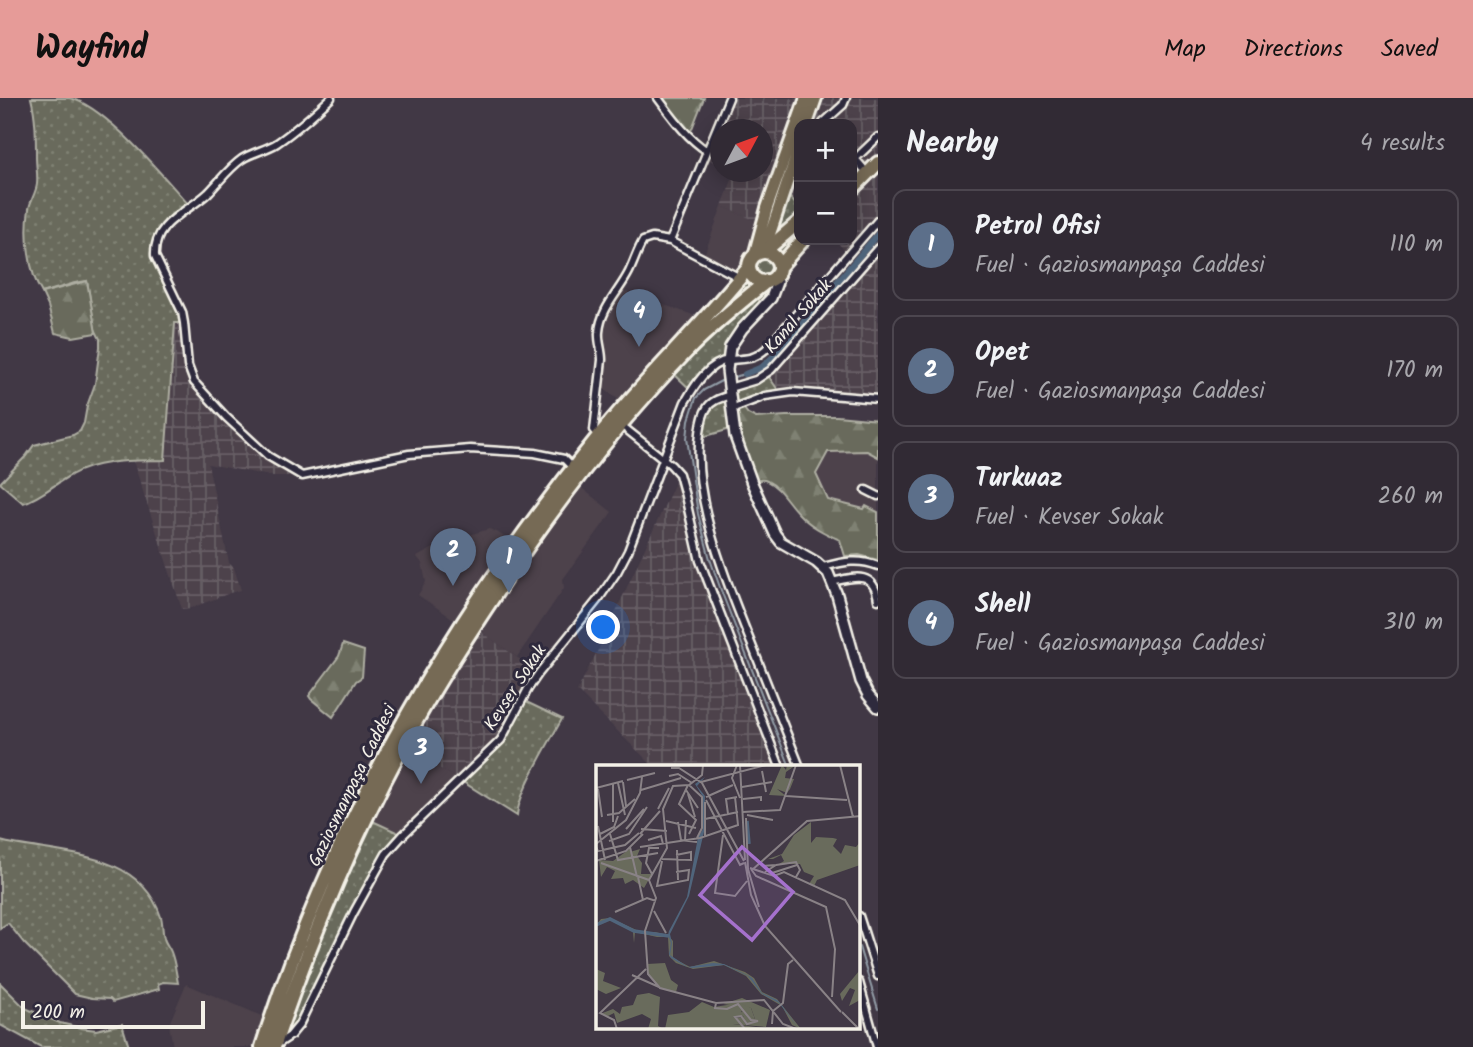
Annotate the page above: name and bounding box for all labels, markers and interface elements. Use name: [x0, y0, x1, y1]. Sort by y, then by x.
text: Wayfind: [35, 23, 148, 76]
text: Map: [1164, 30, 1206, 69]
text: Directions: [1244, 30, 1343, 69]
text: Saved: [1381, 30, 1438, 69]
north arrow: [710, 119, 773, 182]
map controls: [794, 119, 857, 245]
button: +: [794, 119, 857, 182]
text: Nearby: [906, 120, 998, 168]
text: 4 results: [1360, 126, 1445, 162]
button: −: [794, 182, 857, 245]
text: Petrol Ofisi: [975, 206, 1100, 248]
text: 1: [928, 227, 934, 263]
text: 110 m: [1390, 227, 1443, 263]
text: Fuel · Gaziosmanpaşa Caddesi: [975, 248, 1265, 284]
street label: Kanal Sokak: [758, 272, 840, 361]
pin: 4: [616, 289, 662, 347]
text: Opet: [975, 332, 1030, 374]
text: 2: [924, 353, 938, 389]
text: 170 m: [1386, 353, 1443, 389]
text: Fuel · Gaziosmanpaşa Caddesi: [975, 374, 1265, 410]
text: Turkuaz: [975, 458, 1062, 500]
text: 3: [925, 479, 937, 515]
text: 260 m: [1378, 479, 1443, 515]
text: Fuel · Kevser Sokak: [975, 500, 1164, 536]
pin: 2: [430, 528, 476, 586]
pin: 1: [486, 535, 532, 593]
text: Shell: [975, 584, 1031, 626]
text: 4: [925, 605, 937, 641]
text: 310 m: [1384, 605, 1443, 641]
your location: [586, 610, 620, 644]
text: Fuel · Gaziosmanpaşa Caddesi: [975, 626, 1265, 662]
street label: Kevser Sokak: [477, 638, 555, 737]
street label: Gaziosmanpaşa Caddesi: [301, 699, 405, 872]
pin: 3: [398, 726, 444, 784]
inset map: [596, 765, 860, 1030]
scale bar: [21, 998, 205, 1030]
text: 200 m: [32, 998, 85, 1028]

